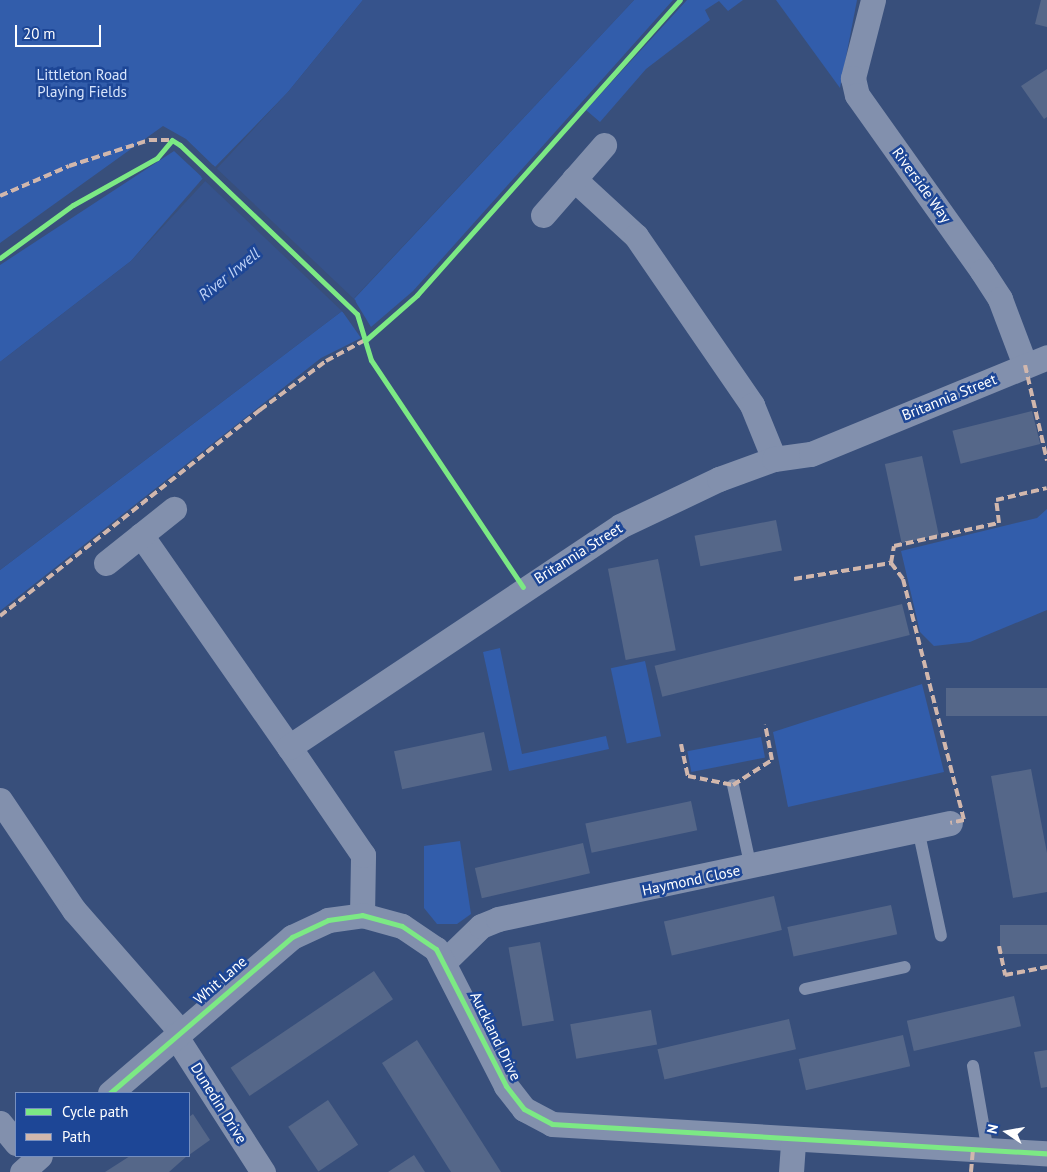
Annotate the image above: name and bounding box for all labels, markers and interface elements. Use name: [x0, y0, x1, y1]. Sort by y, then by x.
scale bar: [18, 15, 104, 47]
text: 20 m: [23, 24, 56, 43]
park label: Littleton Road Playing Fields: [37, 65, 127, 100]
street label: Riverside Way: [889, 144, 955, 226]
water label: River Irwell: [194, 243, 264, 305]
street label: Britannia Street: [899, 370, 999, 424]
street label: Britannia Street: [531, 519, 625, 587]
street label: Haymond Close: [640, 861, 742, 899]
street label: Whit Lane: [190, 952, 250, 1008]
street label: Auckland Drive: [467, 989, 525, 1083]
street label: Dunedin Drive: [187, 1059, 251, 1147]
legend: [15, 1092, 190, 1157]
text: Cycle path: [62, 1102, 128, 1121]
north arrow: [982, 1107, 1032, 1157]
text: N: [983, 1123, 1002, 1135]
text: Path: [62, 1127, 91, 1146]

